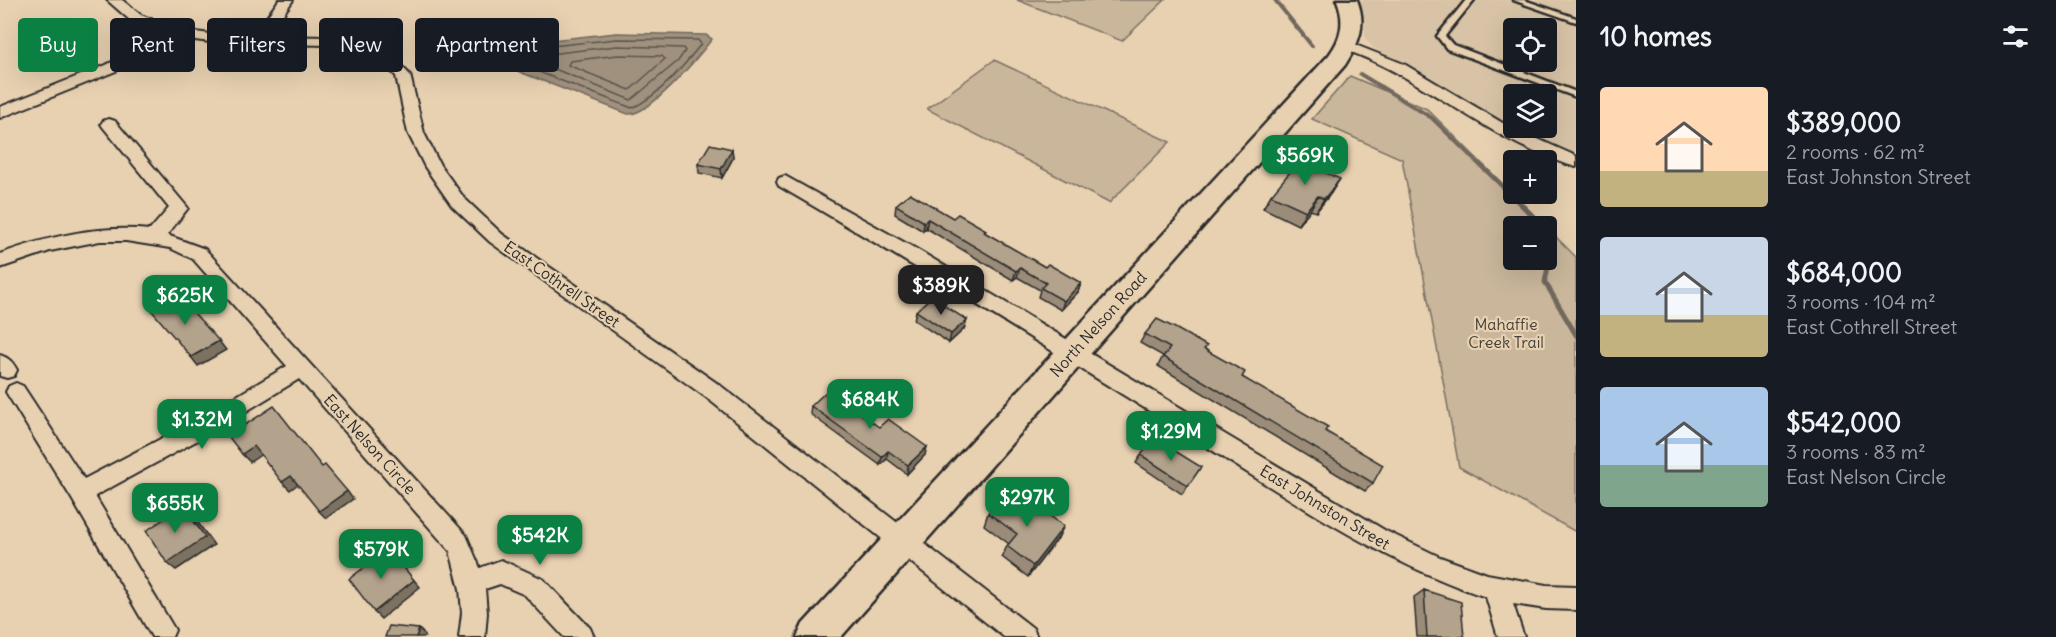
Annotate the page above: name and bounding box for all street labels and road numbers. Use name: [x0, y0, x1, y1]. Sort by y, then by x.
street label: East Cothrell Street: [500, 237, 624, 332]
street label: North Nelson Road: [1045, 267, 1151, 381]
street label: East Nelson Circle: [320, 390, 420, 498]
street label: East Johnston Street: [1256, 460, 1394, 554]

